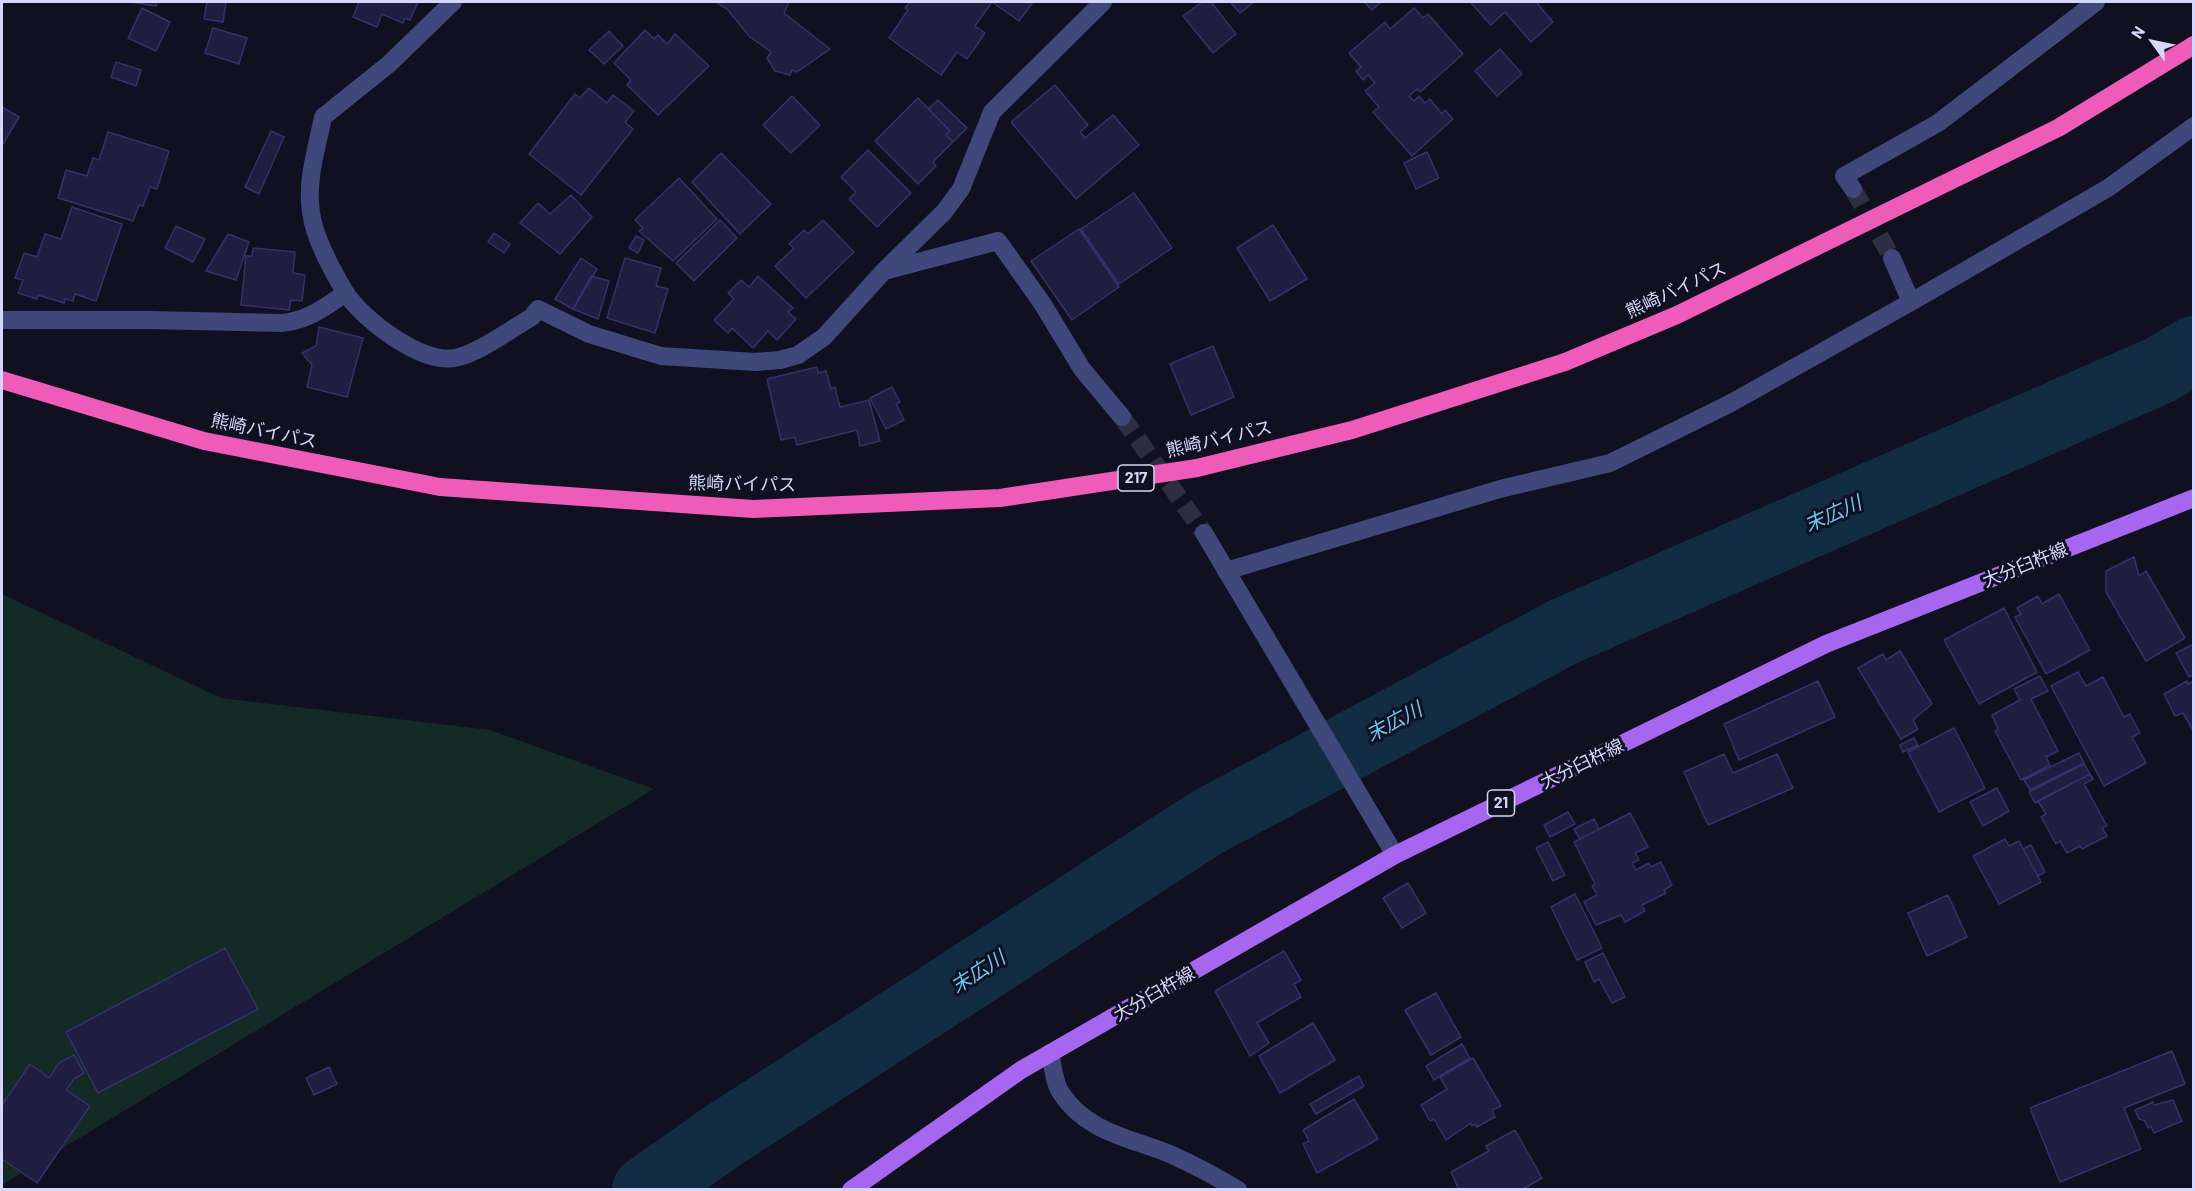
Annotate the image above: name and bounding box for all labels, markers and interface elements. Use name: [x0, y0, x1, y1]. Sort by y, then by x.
north arrow: [2123, 12, 2183, 72]
text: N: [2127, 22, 2148, 42]
street label: 熊崎バイパス: [1622, 257, 1730, 323]
street label: 熊崎バイパス: [209, 409, 319, 453]
street label: 熊崎バイパス: [1164, 416, 1274, 462]
road number: 217: [1118, 465, 1154, 491]
street label: 熊崎バイパス: [688, 472, 796, 496]
water label: 末広川: [1801, 491, 1865, 537]
street label: 大分臼杵線: [1979, 538, 2071, 592]
water label: 末広川: [1362, 697, 1426, 747]
street label: 大分臼杵線: [1537, 735, 1627, 793]
road number: 21: [1488, 790, 1514, 816]
water label: 末広川: [946, 946, 1010, 998]
street label: 大分臼杵線: [1110, 962, 1198, 1026]

